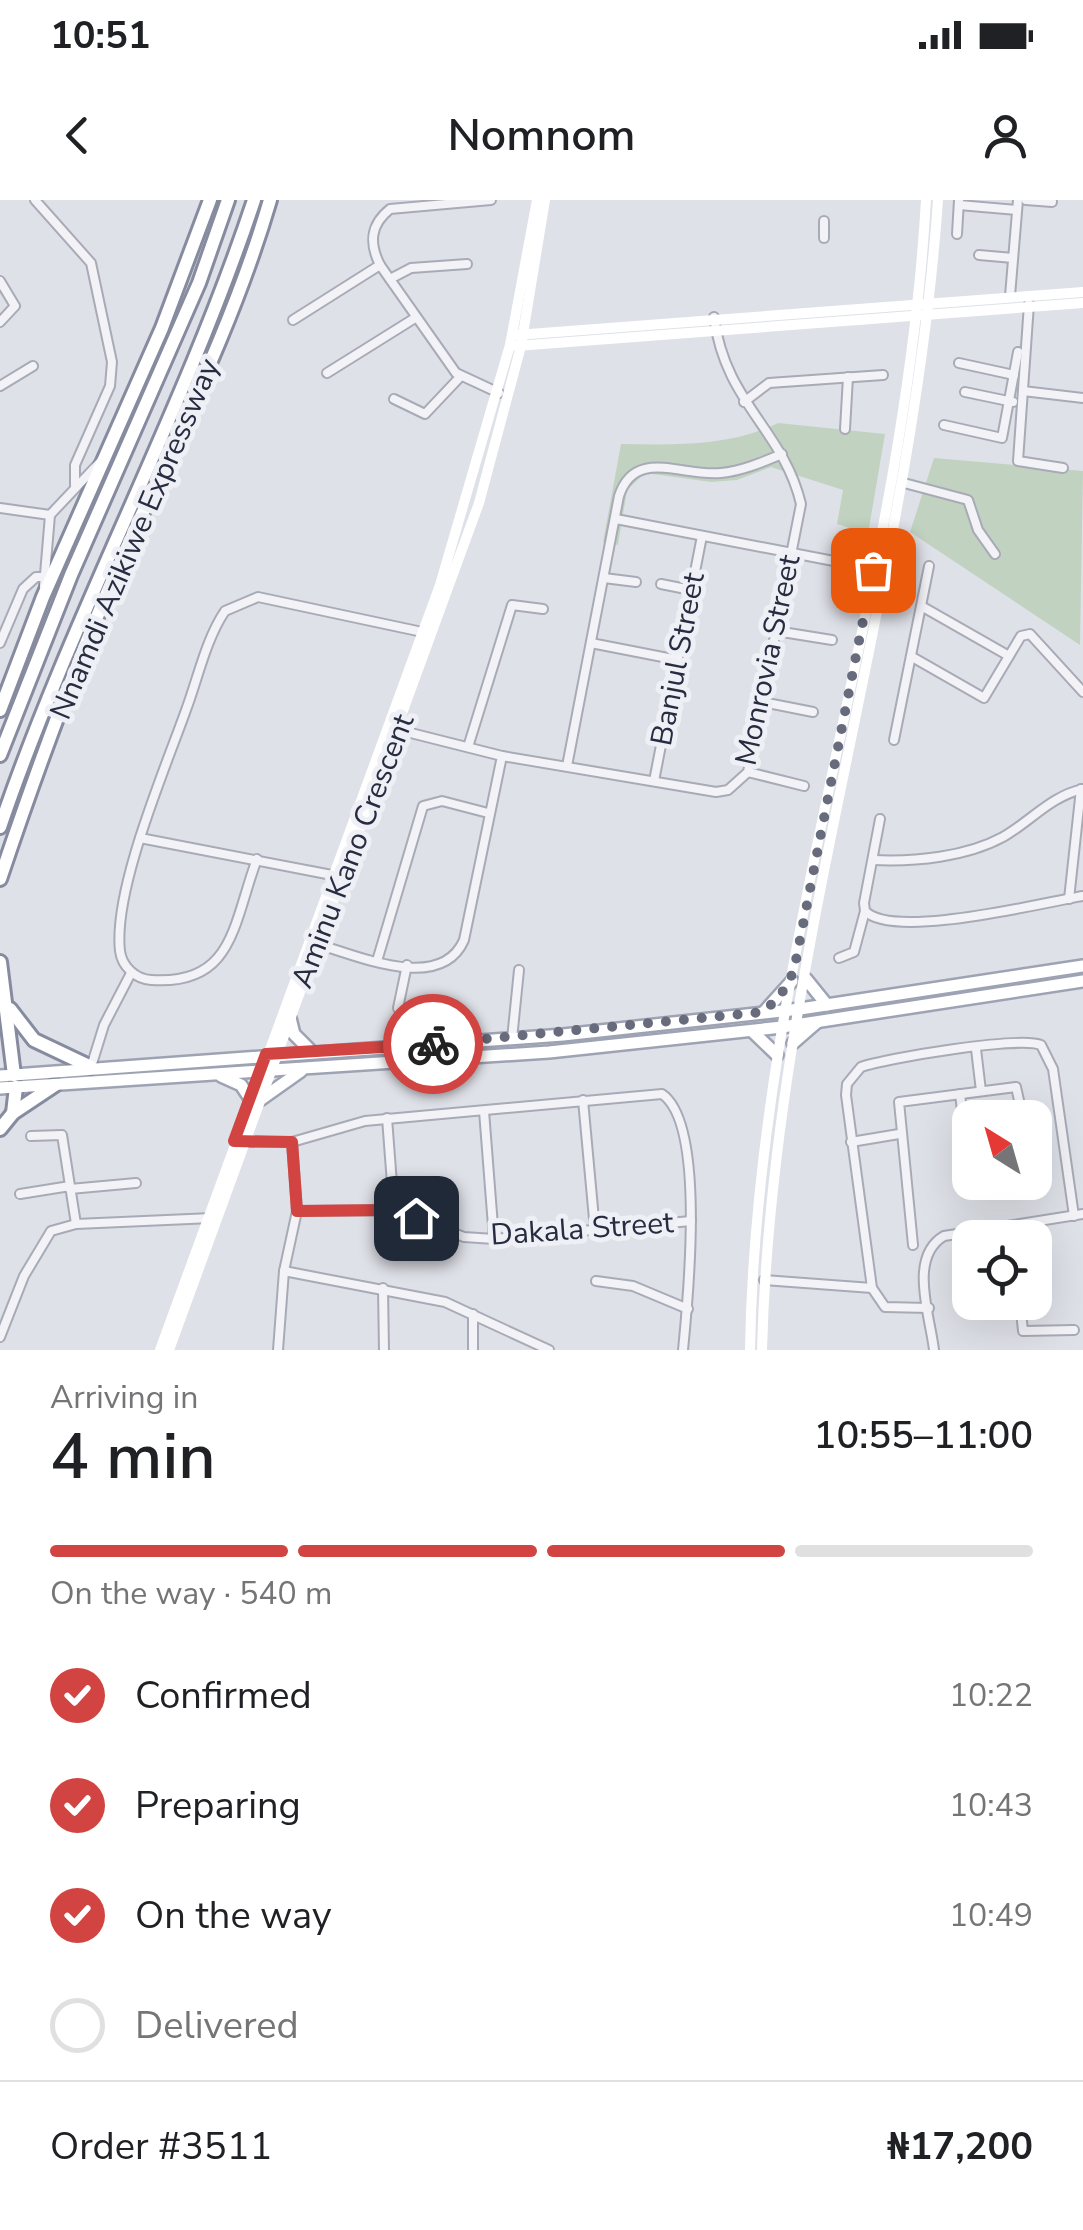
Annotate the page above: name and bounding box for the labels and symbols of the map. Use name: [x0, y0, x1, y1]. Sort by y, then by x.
street label: Nnamdi Azikiwe Expressway: [40, 352, 230, 726]
pin: [831, 528, 916, 613]
street label: Monrovia Street: [726, 550, 810, 769]
street label: Banjul Street: [641, 568, 715, 749]
street label: Aminu Kano Crescent: [282, 708, 424, 994]
courier: [383, 994, 483, 1094]
north arrow: [952, 1100, 1052, 1200]
pin: [374, 1176, 459, 1261]
street label: Dakala Street: [489, 1202, 675, 1256]

